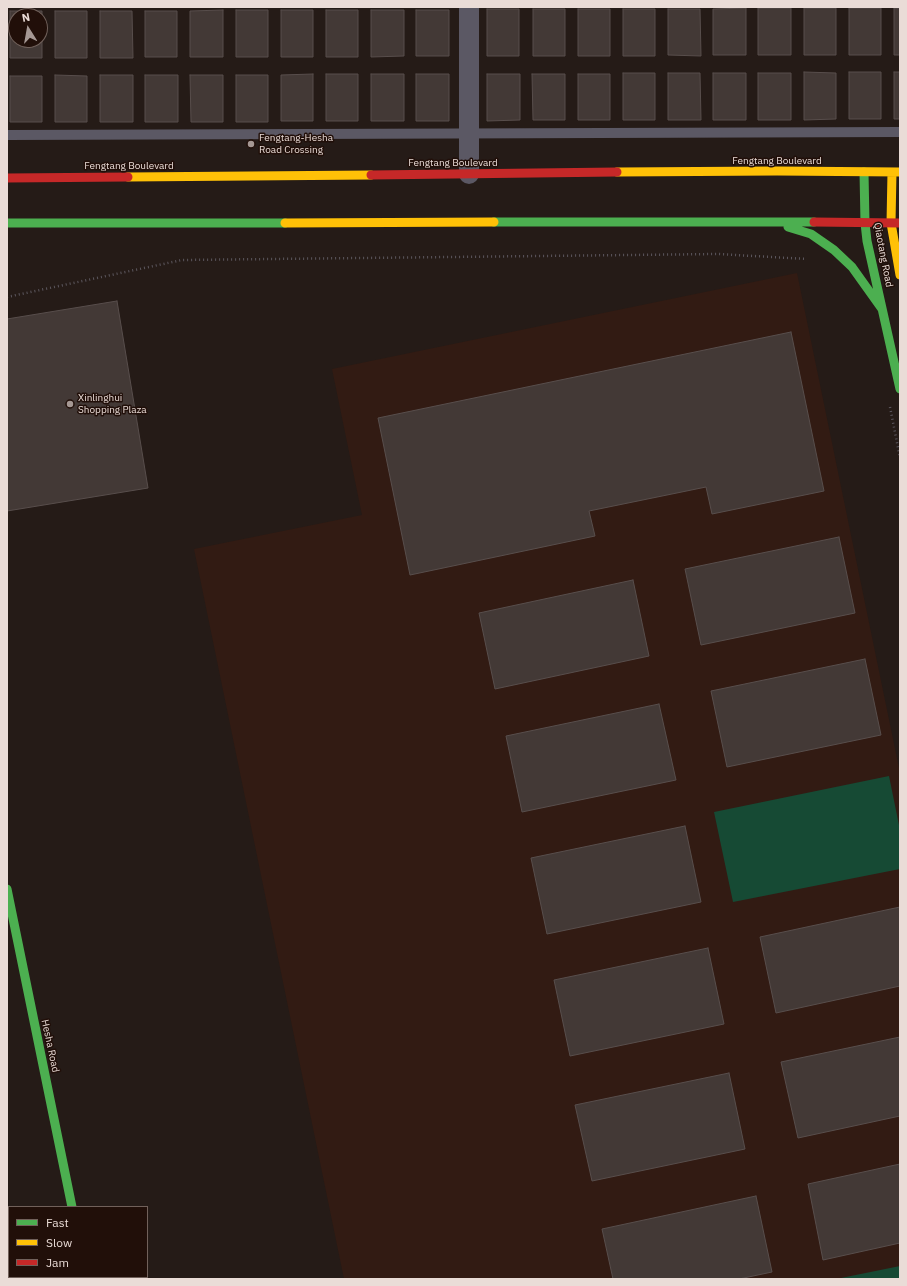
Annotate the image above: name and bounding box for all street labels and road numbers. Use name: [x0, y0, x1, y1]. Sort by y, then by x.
street label: Fengtang Boulevard: [732, 155, 822, 167]
street label: Fengtang Boulevard: [408, 157, 498, 169]
street label: Fengtang Boulevard: [84, 160, 174, 172]
street label: Qiaotang Road: [871, 222, 895, 288]
street label: Hesha Road: [39, 1018, 61, 1074]

